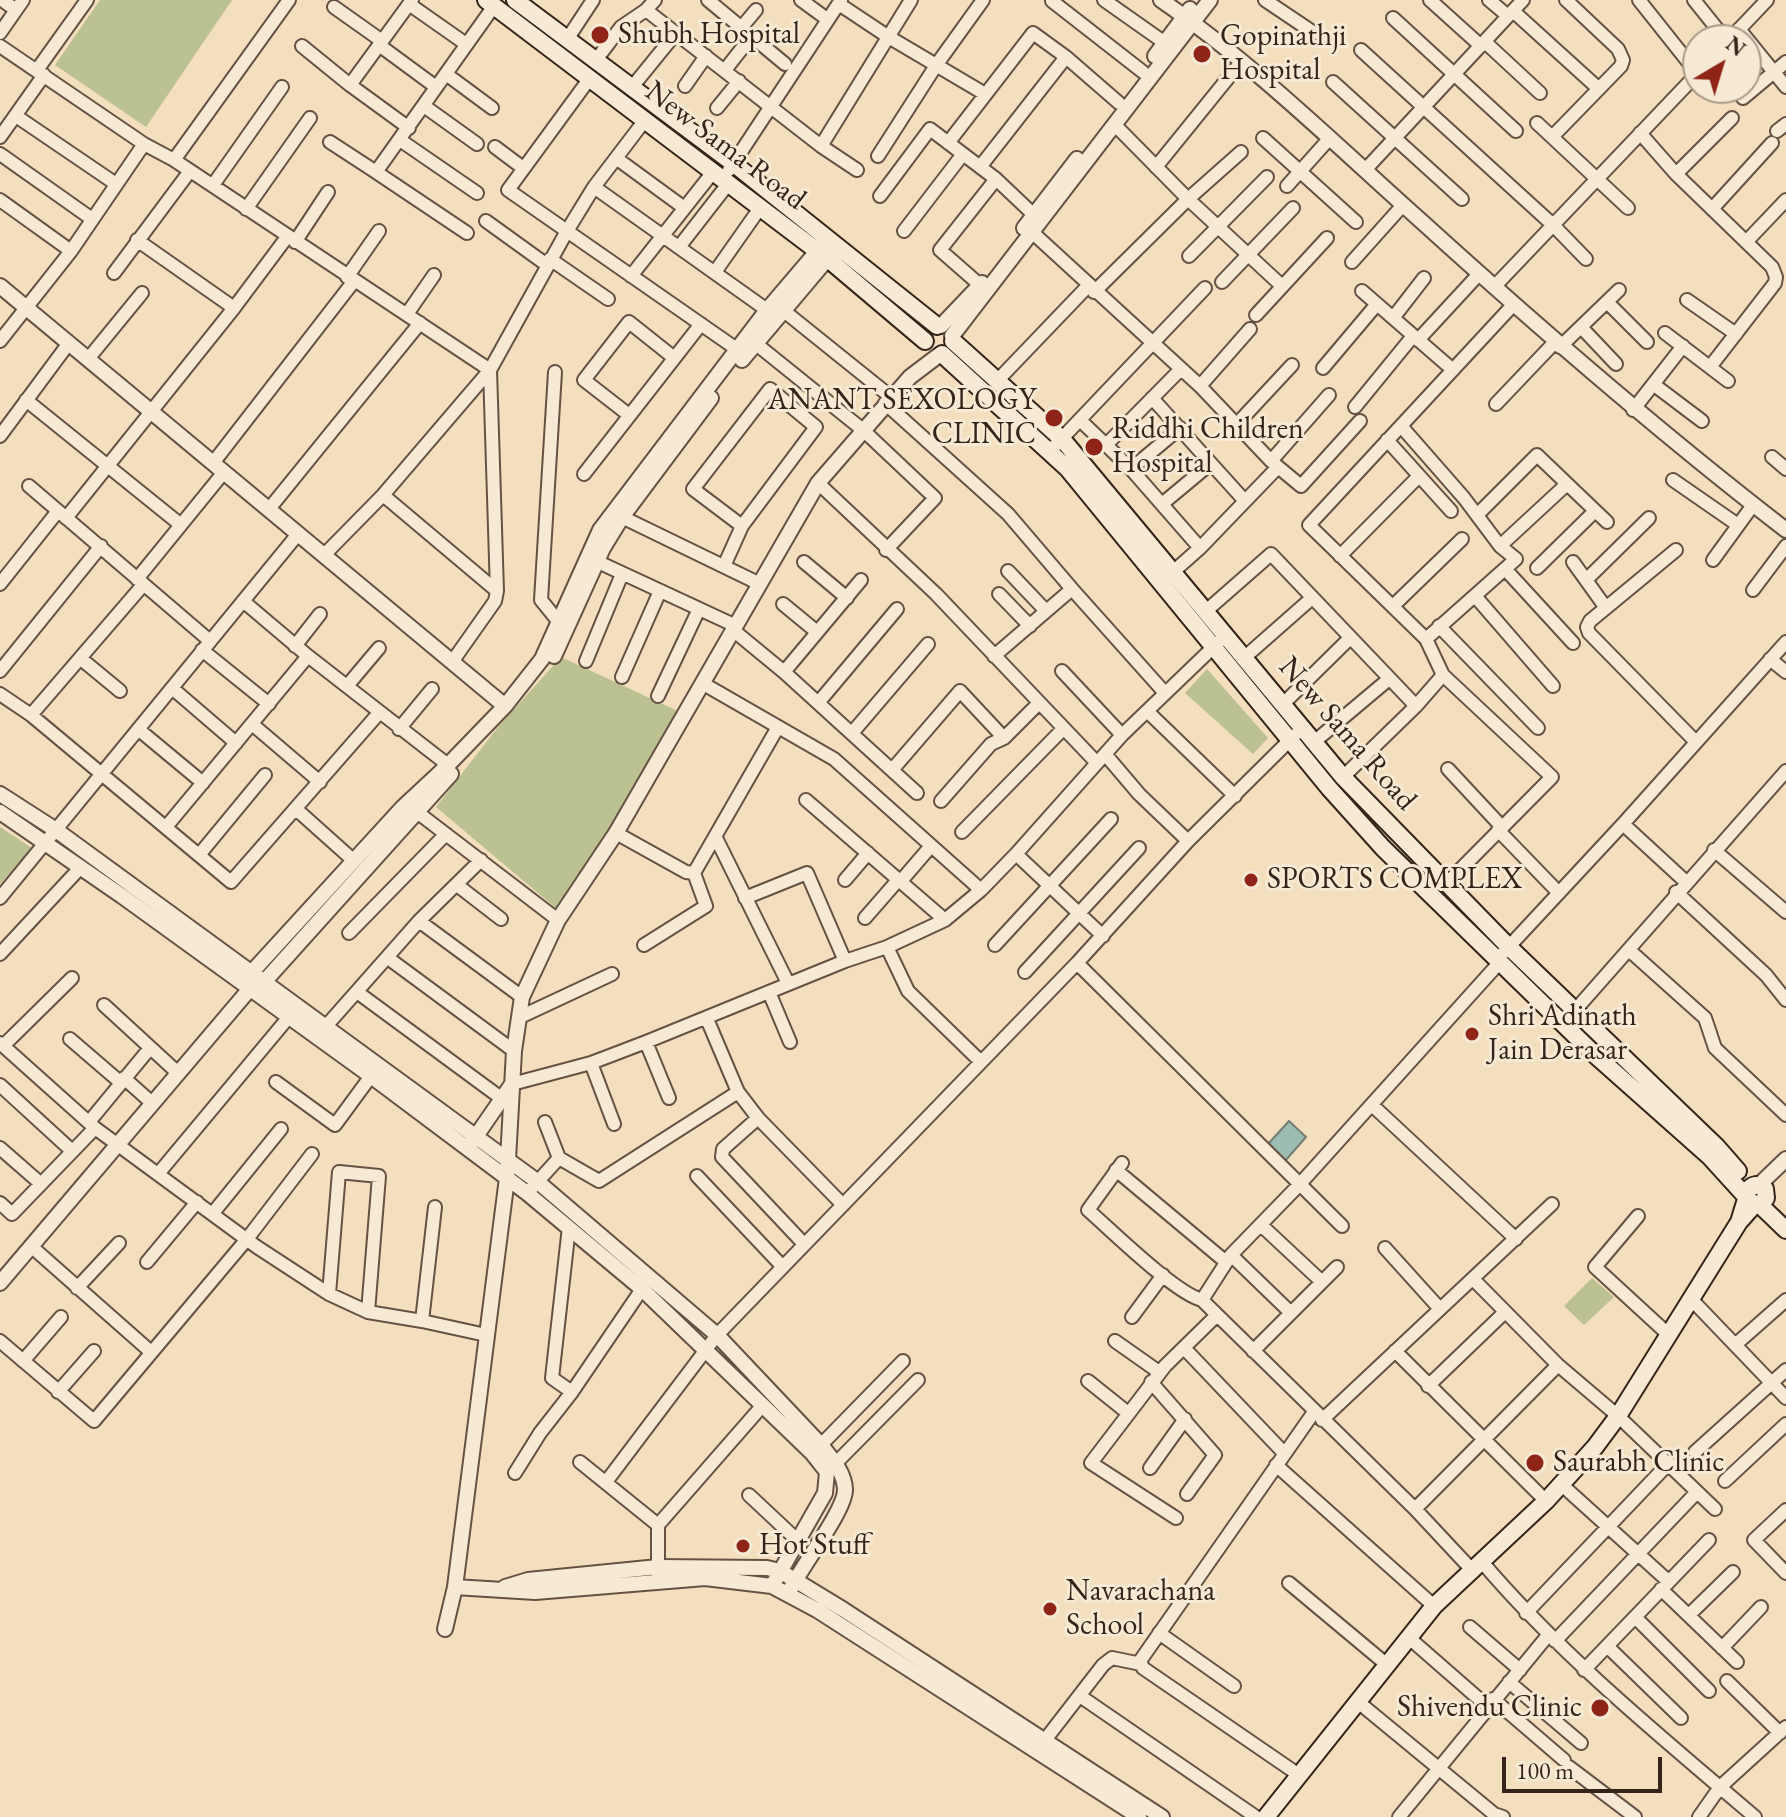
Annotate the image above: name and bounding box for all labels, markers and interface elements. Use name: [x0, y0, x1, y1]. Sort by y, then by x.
place label: Shubh Hospital: [618, 17, 800, 53]
place label: Gopinathji Hospital: [1220, 19, 1346, 90]
marker: Shubh Hospital: [589, 24, 611, 46]
north arrow: [1682, 24, 1762, 104]
text: N: [1720, 29, 1752, 63]
marker: Gopinathji Hospital: [1191, 43, 1213, 65]
street label: New Sama Road: [637, 74, 813, 218]
place label: ANANT SEXOLOGY CLINIC: [767, 383, 1036, 454]
marker: ANANT SEXOLOGY CLINIC: [1043, 407, 1065, 429]
place label: Riddhi Children Hospital: [1112, 412, 1304, 482]
marker: Riddhi Children Hospital: [1083, 436, 1105, 458]
street label: New Sama Road: [1270, 650, 1424, 818]
place label: SPORTS COMPLEX: [1267, 862, 1522, 898]
marker: SPORTS COMPLEX: [1242, 871, 1260, 889]
place label: Shri Adinath Jain Derasar: [1488, 999, 1637, 1070]
marker: Shri Adinath Jain Derasar: [1463, 1025, 1481, 1043]
place label: Saurabh Clinic: [1553, 1445, 1724, 1481]
marker: Saurabh Clinic: [1524, 1452, 1546, 1474]
place label: Hot Stuff: [759, 1528, 870, 1564]
marker: Hot Stuff: [734, 1537, 752, 1555]
place label: Navarachana School: [1066, 1574, 1215, 1644]
marker: Navarachana School: [1041, 1600, 1059, 1618]
place label: Shivendu Clinic: [1397, 1690, 1582, 1726]
marker: Shivendu Clinic: [1589, 1697, 1611, 1719]
scale bar: [1506, 1741, 1666, 1791]
text: 100 m: [1516, 1755, 1574, 1786]

